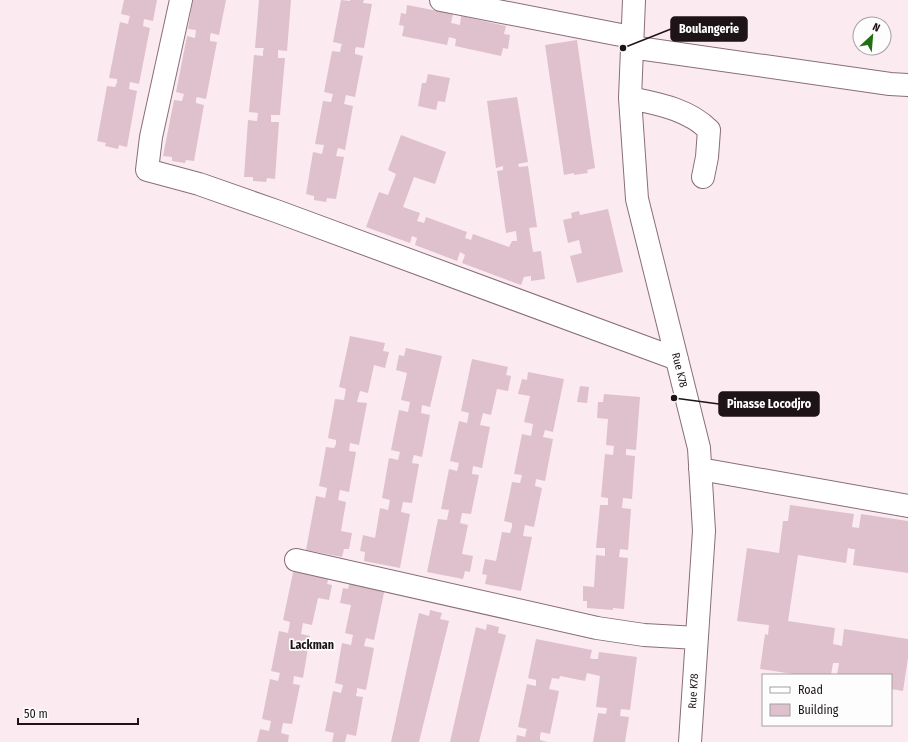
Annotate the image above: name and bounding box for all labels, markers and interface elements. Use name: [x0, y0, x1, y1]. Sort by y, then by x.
north arrow: [852, 16, 892, 56]
callout: Boulangerie: [671, 17, 747, 41]
text: N: [870, 20, 882, 35]
text: Boulangerie: [679, 22, 739, 36]
street label: Rue K78: [669, 351, 690, 389]
callout: Pinasse Locodjro: [719, 392, 819, 416]
text: Pinasse Locodjro: [727, 397, 812, 411]
district label: Lackman: [290, 638, 334, 652]
street label: Rue K78: [686, 672, 701, 709]
legend: [762, 674, 892, 726]
text: Road: [798, 683, 823, 697]
scale bar: [18, 700, 138, 726]
text: Building: [798, 703, 839, 717]
text: 50 m: [24, 707, 48, 721]

